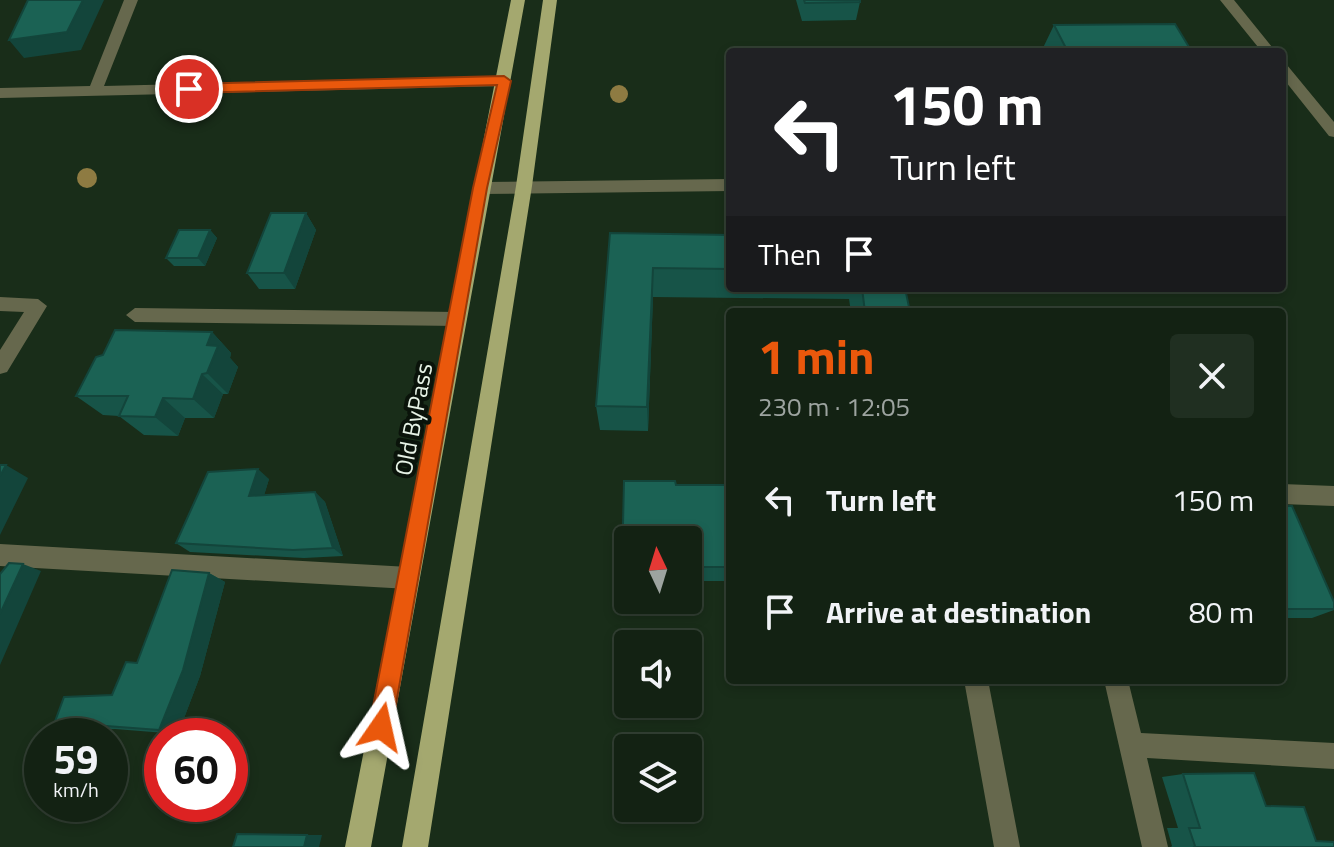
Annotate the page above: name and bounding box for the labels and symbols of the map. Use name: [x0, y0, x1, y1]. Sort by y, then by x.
pin: [155, 55, 223, 123]
street label: Old ByPass: [384, 360, 442, 478]
north arrow: [614, 526, 702, 614]
position arrow: [339, 685, 423, 769]
speed limit sign: 60: [144, 718, 248, 822]

